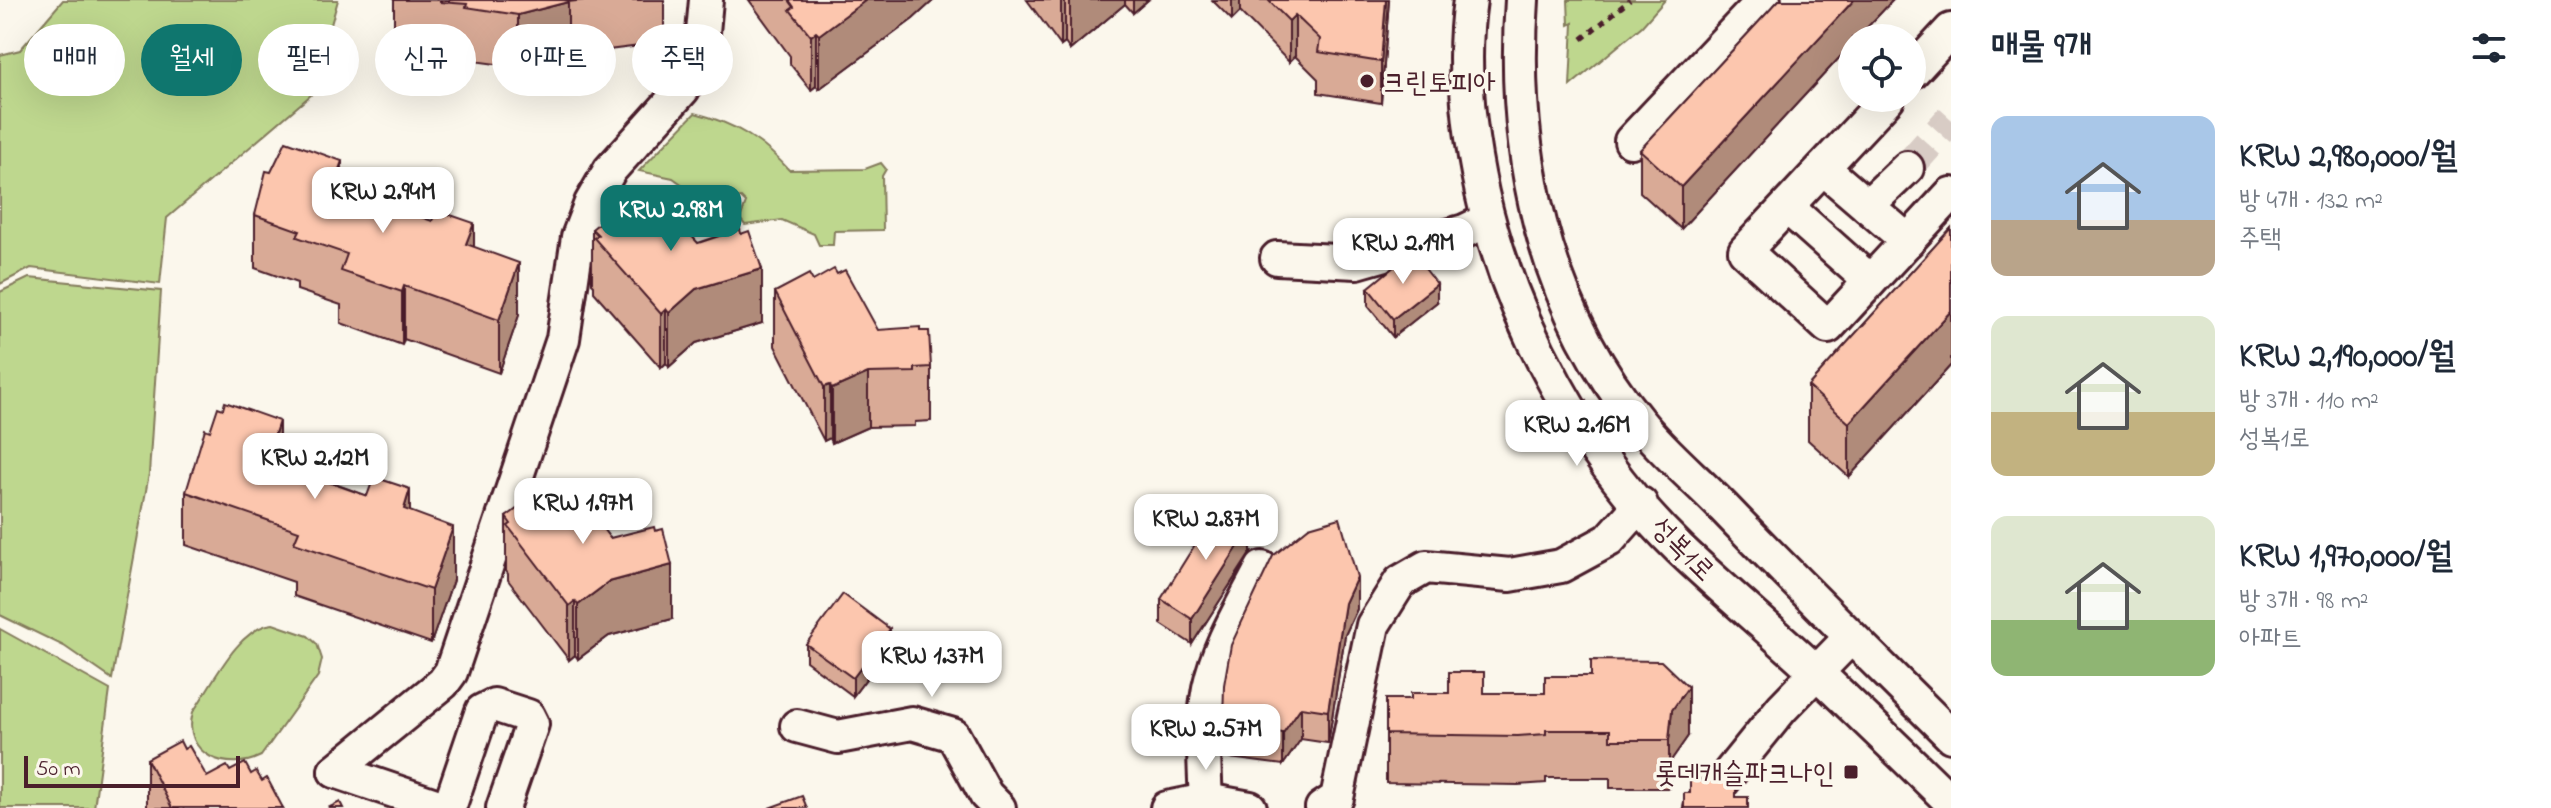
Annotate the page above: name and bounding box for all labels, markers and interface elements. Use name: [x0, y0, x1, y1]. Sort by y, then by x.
text: 매물 9개: [1991, 23, 2092, 73]
chip: 매매: [24, 24, 125, 96]
chip: 월세: [141, 24, 242, 96]
chip: 필터: [258, 24, 359, 96]
chip: 신규: [375, 24, 476, 96]
chip: 아파트: [492, 24, 616, 96]
chip: 주택: [632, 24, 733, 96]
map controls: [1838, 24, 1926, 112]
button: locate: [1838, 24, 1926, 112]
icon: filters: [2467, 26, 2511, 70]
place label: 크린토피아: [1383, 64, 1496, 105]
marker: 크린토피아: [1358, 72, 1376, 90]
text: KRW 2,980,000/월: [2239, 133, 2457, 183]
icon: home: [2055, 148, 2151, 244]
pin: KRW 2.94M: [291, 167, 475, 235]
text: KRW 2.94M: [330, 174, 436, 212]
text: 방 4개 · 132 m²: [2239, 183, 2383, 221]
pin: KRW 2.98M: [579, 185, 763, 253]
text: KRW 2.98M: [618, 192, 724, 230]
pin: KRW 2.19M: [1311, 218, 1495, 286]
text: 주택: [2239, 221, 2281, 259]
text: KRW 2.19M: [1351, 225, 1455, 263]
text: KRW 2,190,000/월: [2239, 333, 2455, 383]
icon: home: [2055, 348, 2151, 444]
text: 방 3개 · 110 m²: [2239, 383, 2379, 421]
pin: KRW 2.16M: [1485, 400, 1669, 468]
text: KRW 2.16M: [1523, 407, 1631, 445]
text: 성복1로: [2239, 421, 2310, 459]
pin: KRW 2.12M: [223, 433, 407, 501]
text: KRW 2.12M: [261, 440, 369, 478]
pin: KRW 1.97M: [491, 478, 675, 546]
text: KRW 1.97M: [532, 485, 634, 523]
pin: KRW 2.87M: [1114, 494, 1298, 562]
text: KRW 2.87M: [1152, 501, 1260, 539]
street label: 성복1로: [1640, 509, 1723, 592]
text: KRW 1,970,000/월: [2239, 533, 2453, 583]
icon: home: [2055, 548, 2151, 644]
text: 방 3개 · 98 m²: [2239, 583, 2369, 621]
text: 아파트: [2239, 621, 2302, 659]
pin: KRW 1.37M: [840, 631, 1024, 699]
text: KRW 1.37M: [880, 638, 984, 676]
pin: KRW 2.57M: [1114, 704, 1298, 772]
text: KRW 2.57M: [1149, 711, 1263, 749]
scale bar: [24, 752, 240, 788]
text: 50 m: [36, 754, 81, 786]
place label: 롯데캐슬파크나인: [1655, 755, 1835, 796]
marker: 롯데캐슬파크나인: [1842, 763, 1860, 781]

